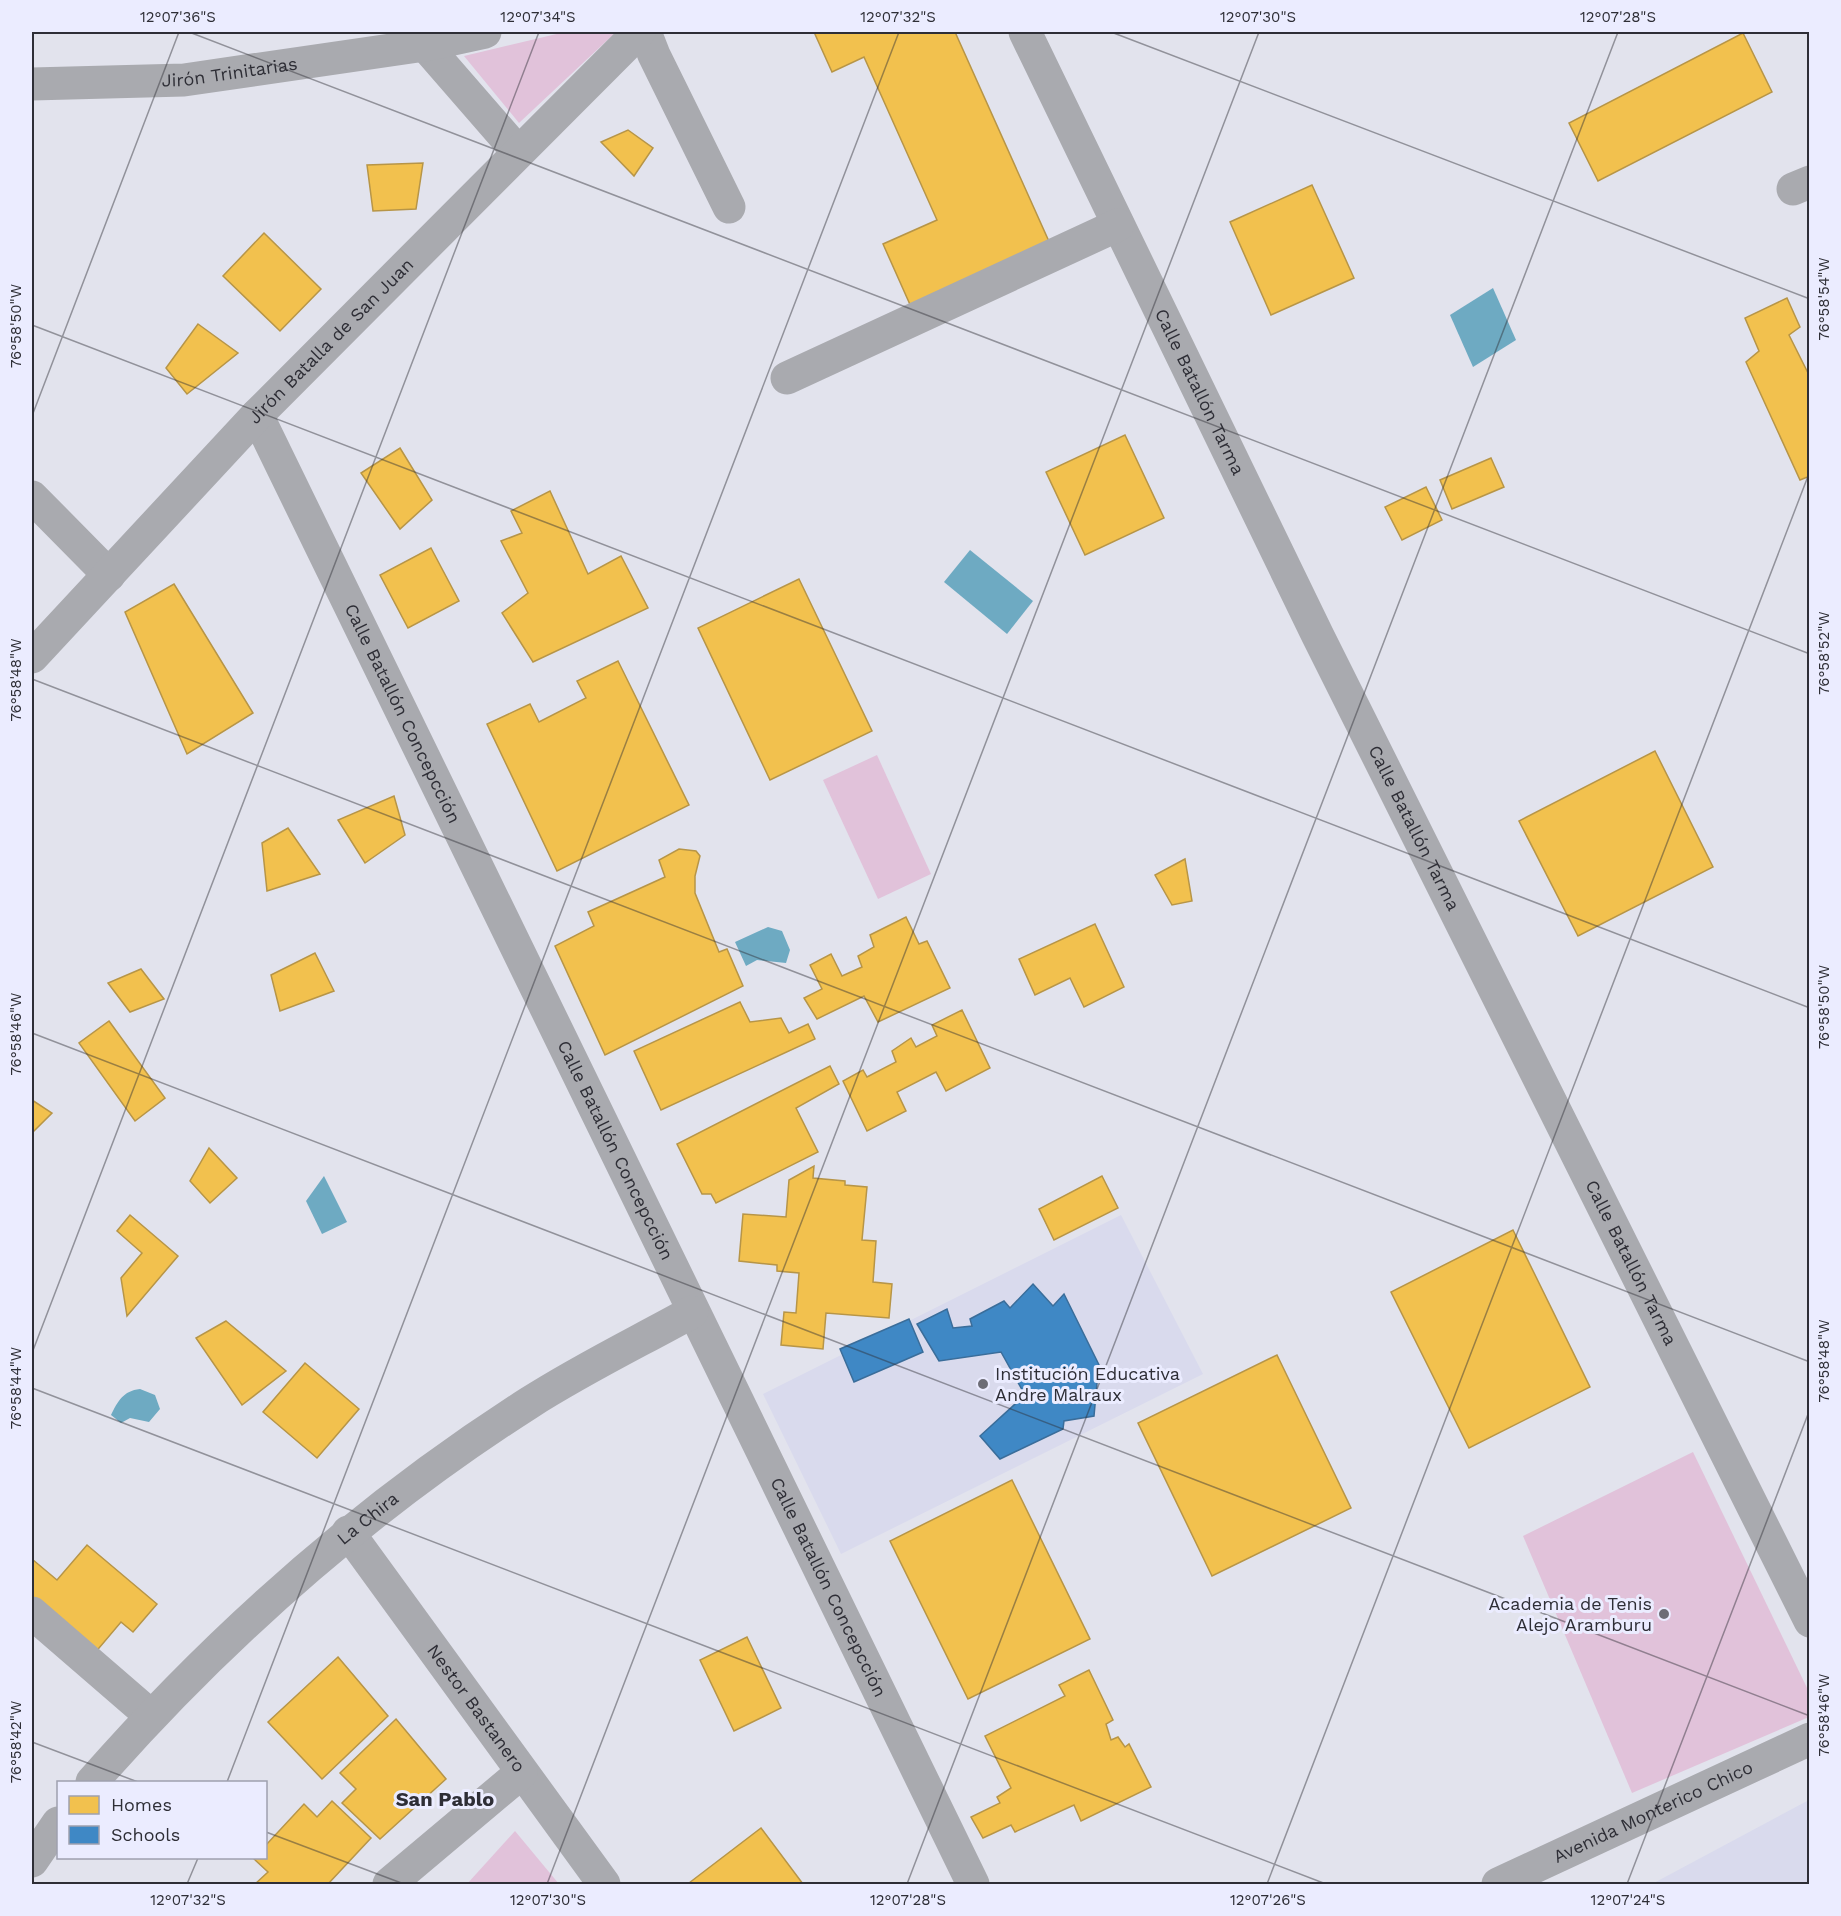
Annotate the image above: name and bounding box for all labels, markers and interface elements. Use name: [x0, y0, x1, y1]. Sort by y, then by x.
text: 12°07'36"S: [140, 8, 216, 26]
text: 12°07'34"S: [500, 8, 576, 26]
text: 12°07'32"S: [860, 8, 936, 26]
text: 12°07'30"S: [1220, 8, 1296, 26]
text: 12°07'28"S: [1580, 8, 1656, 26]
street label: Jirón Trinitarias: [161, 53, 299, 91]
street label: Jirón Batalla de San Juan: [243, 253, 417, 428]
text: 76°58'54"W: [1815, 257, 1833, 341]
text: 76°58'50"W: [7, 284, 25, 368]
street label: Calle Batallón Tarma: [1151, 305, 1249, 478]
street label: Calle Batallón Concepcción: [341, 600, 465, 826]
text: 76°58'52"W: [1815, 611, 1833, 695]
text: 76°58'48"W: [7, 638, 25, 722]
street label: Calle Batallón Tarma: [1364, 742, 1464, 914]
text: 76°58'50"W: [1815, 965, 1833, 1049]
text: 76°58'46"W: [7, 993, 25, 1076]
street label: Calle Batallón Concepcción: [553, 1037, 678, 1263]
street label: Calle Batallón Tarma: [1581, 1176, 1682, 1349]
text: 76°58'48"W: [1815, 1319, 1833, 1403]
text: 76°58'44"W: [7, 1347, 25, 1429]
place label: Institución Educativa Andre Malraux: [995, 1363, 1180, 1405]
marker: Institución Educativa Andre Malraux: [976, 1377, 990, 1391]
street label: Calle Batallón Concepcción: [766, 1474, 891, 1700]
street label: La Chira: [333, 1487, 402, 1549]
place label: Academia de Tenis Alejo Aramburu: [1488, 1593, 1652, 1635]
marker: Academia de Tenis Alejo Aramburu: [1657, 1607, 1671, 1621]
street label: Nestor Bastanero: [423, 1640, 530, 1776]
text: 76°58'46"W: [1815, 1674, 1833, 1757]
text: 76°58'42"W: [7, 1701, 25, 1783]
street label: Avenida Monterico Chico: [1550, 1756, 1756, 1867]
legend: [57, 1781, 267, 1859]
district label: San Pablo: [396, 1787, 494, 1811]
text: Homes: [111, 1794, 172, 1815]
text: Schools: [111, 1824, 180, 1845]
text: 12°07'32"S: [150, 1891, 226, 1909]
text: 12°07'30"S: [510, 1891, 586, 1909]
text: 12°07'28"S: [870, 1891, 946, 1909]
text: 12°07'26"S: [1230, 1891, 1306, 1909]
text: 12°07'24"S: [1591, 1891, 1665, 1909]

